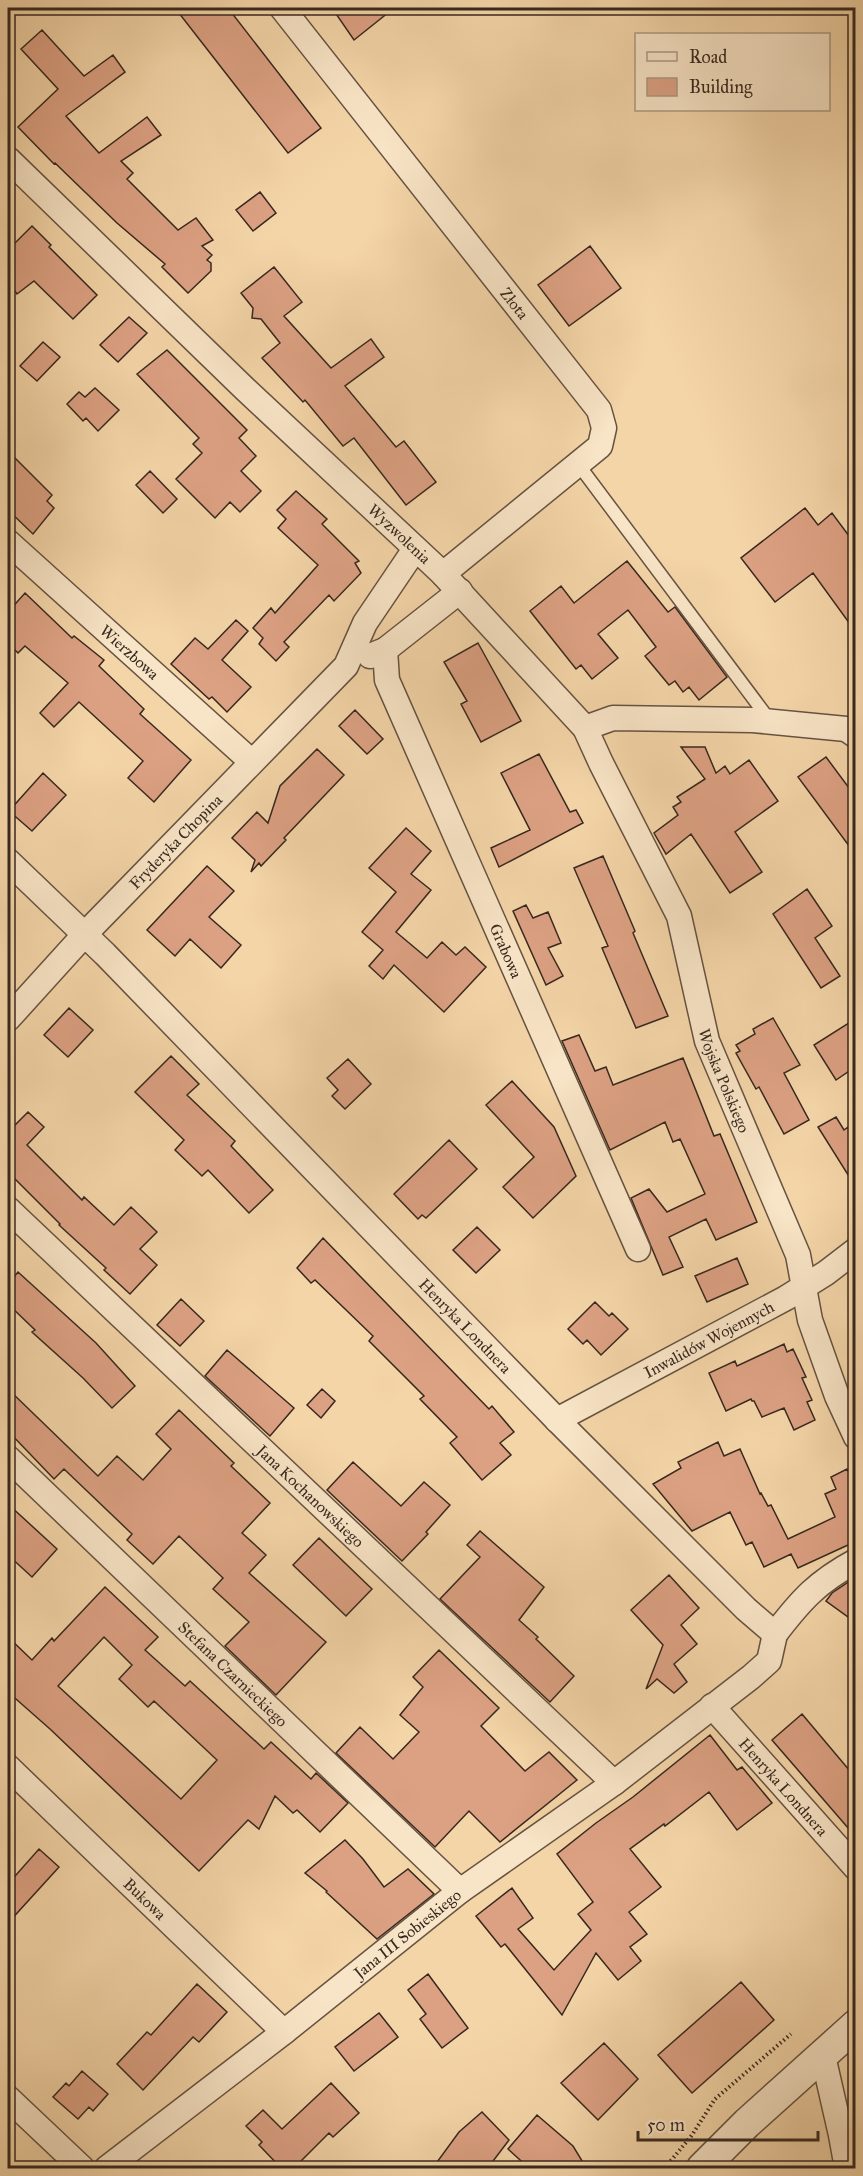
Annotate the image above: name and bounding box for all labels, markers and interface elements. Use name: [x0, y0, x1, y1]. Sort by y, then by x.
legend: [635, 33, 830, 111]
text: Road: [689, 46, 727, 68]
text: Building: [689, 76, 753, 99]
street label: Złota: [497, 284, 533, 323]
street label: Wyzwolenia: [364, 500, 435, 568]
street label: Wierzbowa: [96, 620, 163, 683]
street label: Fryderyka Chopina: [125, 790, 226, 893]
street label: Grabowa: [486, 921, 527, 981]
street label: Wojska Polskiego: [695, 1027, 754, 1135]
street label: Henryka Londnera: [415, 1274, 516, 1377]
street label: Inwalidów Wojennych: [640, 1297, 777, 1382]
street label: Jana Kochanowskiego: [251, 1439, 368, 1551]
street label: Stefana Czarnieckiego: [175, 1617, 292, 1731]
street label: Henryka Londnera: [735, 1734, 832, 1840]
street label: Bukowa: [120, 1874, 170, 1924]
street label: Jana III Sobieskiego: [348, 1885, 465, 1984]
scale bar: [638, 2104, 818, 2142]
text: 50 m: [647, 2114, 685, 2136]

